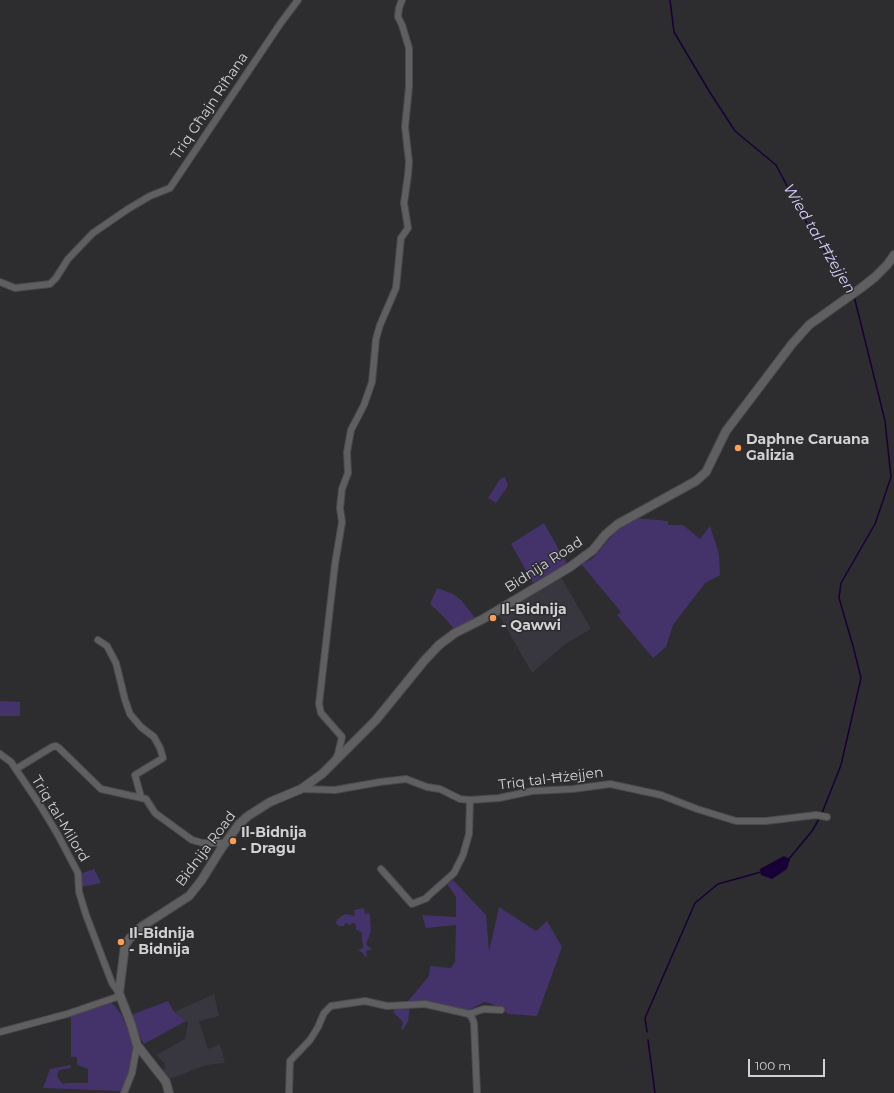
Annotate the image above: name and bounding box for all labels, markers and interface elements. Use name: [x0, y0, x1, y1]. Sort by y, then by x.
street label: Triq Għajn Riħana: [168, 49, 252, 163]
water label: Wied tal-Ħżejjen: [779, 181, 859, 297]
place label: Daphne Caruana Galizia: [746, 432, 869, 464]
marker: Daphne Caruana Galizia: [733, 443, 743, 453]
street label: Bidnija Road: [502, 534, 586, 596]
place label: Il-Bidnija - Qawwi: [501, 602, 567, 634]
marker: Il-Bidnija - Qawwi: [488, 613, 498, 623]
street label: Triq tal-Ħżejjen: [498, 764, 604, 794]
street label: Triq tal-Milord: [28, 773, 92, 865]
street label: Bidnija Road: [172, 808, 240, 890]
place label: Il-Bidnija - Dragu: [241, 825, 307, 858]
marker: Il-Bidnija - Dragu: [228, 836, 238, 846]
place label: Il-Bidnija - Bidnija: [129, 926, 195, 958]
marker: Il-Bidnija - Bidnija: [116, 937, 126, 947]
scale bar: [750, 1051, 827, 1077]
text: 100 m: [755, 1058, 791, 1073]

